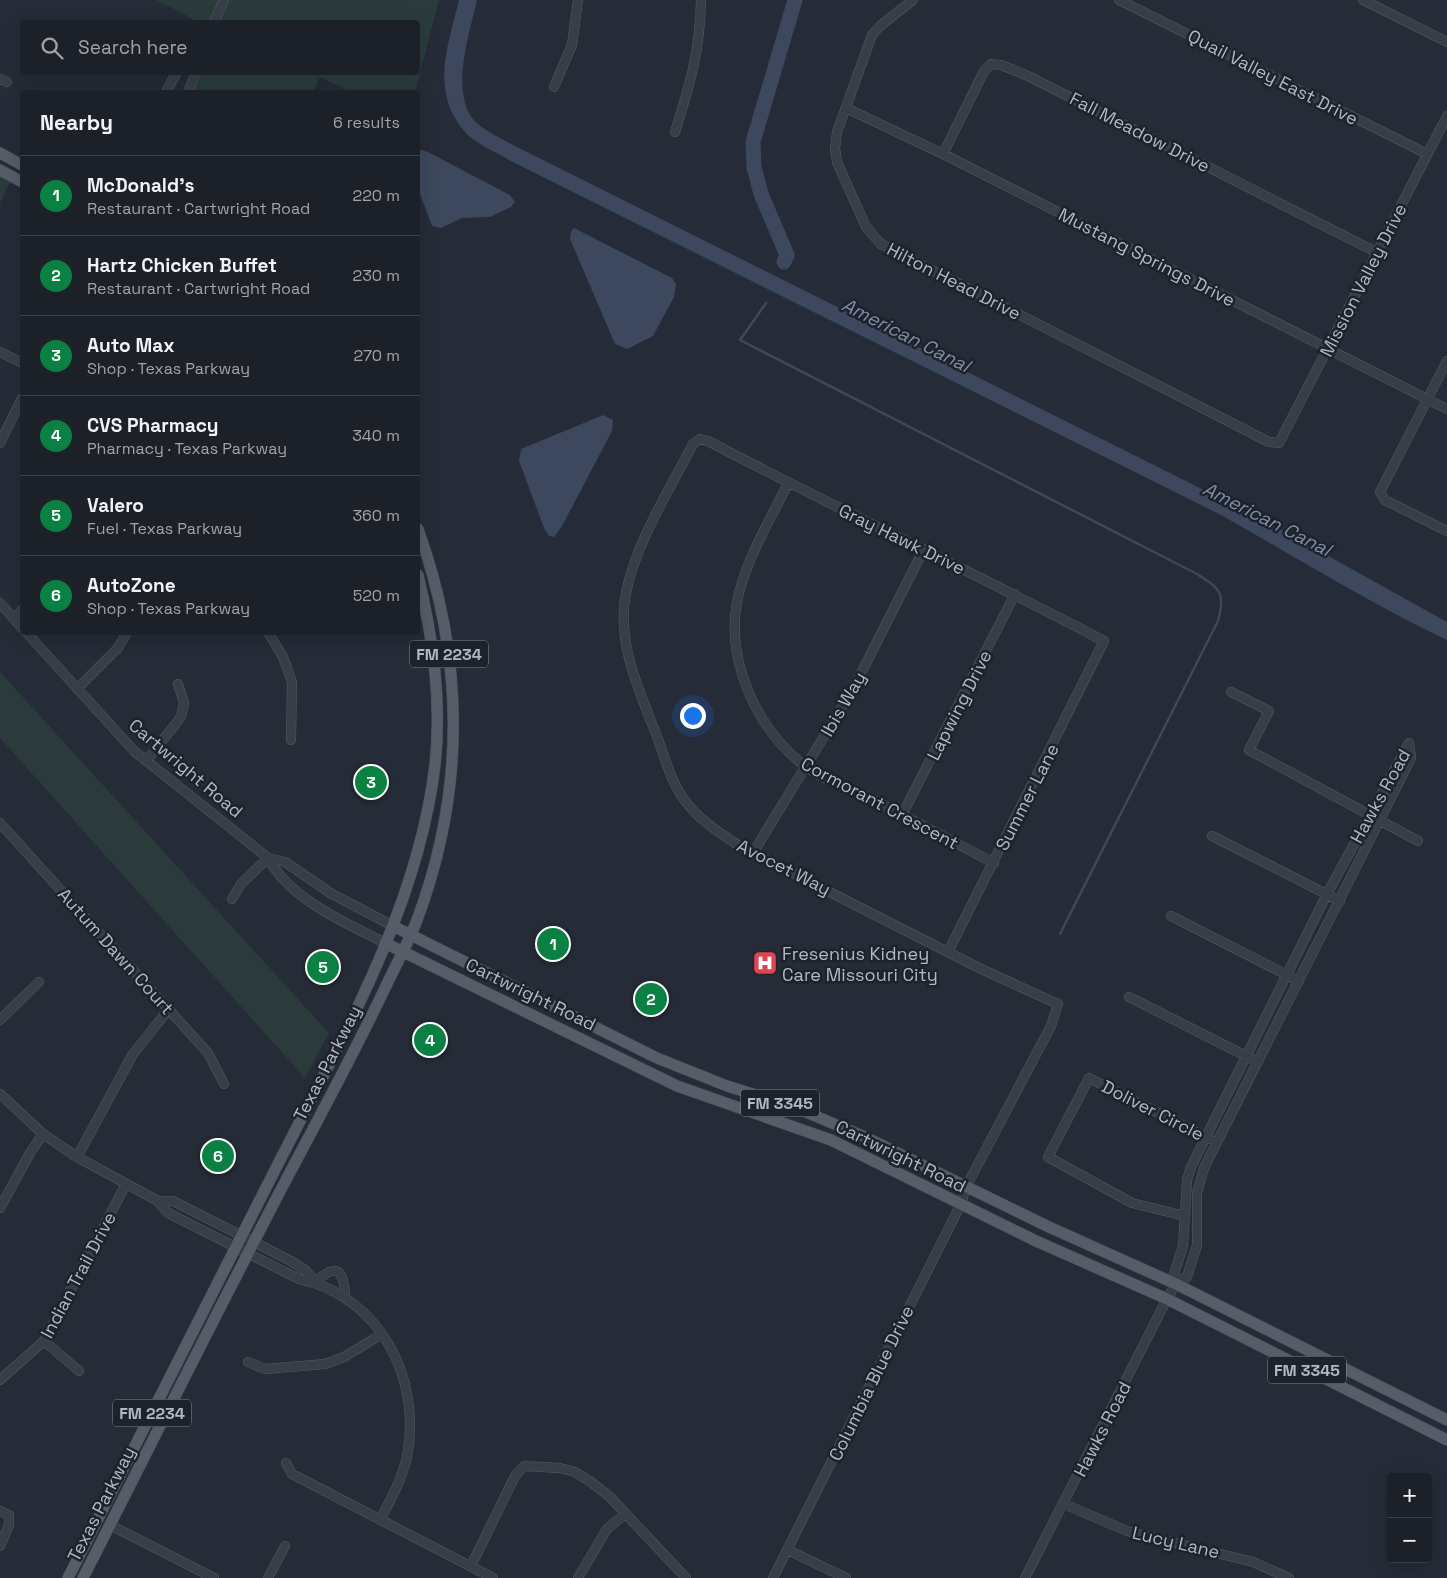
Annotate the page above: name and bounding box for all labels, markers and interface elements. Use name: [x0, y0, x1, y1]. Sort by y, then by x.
search box: [20, 20, 420, 75]
street label: Quail Valley East Drive: [1184, 24, 1362, 130]
icon: search: [38, 34, 66, 62]
text: Search here: [78, 35, 188, 60]
street label: Fall Meadow Drive: [1066, 87, 1214, 177]
text: Nearby: [40, 109, 113, 136]
text: 6 results: [333, 112, 400, 133]
text: McDonald's: [87, 173, 194, 198]
text: 1: [52, 185, 60, 206]
text: 220 m: [353, 185, 400, 206]
text: Restaurant · Cartwright Road: [87, 198, 310, 219]
street label: Mission Valley Drive: [1314, 199, 1412, 361]
street label: Mustang Springs Drive: [1055, 202, 1239, 312]
street label: Hilton Head Drive: [883, 237, 1025, 325]
text: Hartz Chicken Buffet: [87, 253, 277, 278]
text: 2: [51, 265, 61, 286]
text: 230 m: [353, 265, 400, 286]
text: Restaurant · Cartwright Road: [87, 278, 310, 299]
water label: American Canal: [838, 292, 976, 379]
text: Auto Max: [87, 333, 175, 358]
text: 3: [51, 345, 61, 366]
text: 270 m: [353, 345, 400, 366]
text: Shop · Texas Parkway: [87, 358, 250, 379]
text: CVS Pharmacy: [87, 413, 219, 438]
text: 4: [51, 425, 61, 446]
text: 340 m: [352, 425, 400, 446]
text: Pharmacy · Texas Parkway: [87, 438, 287, 459]
water label: American Canal: [1199, 476, 1337, 563]
text: Valero: [87, 493, 144, 518]
street label: Gray Hawk Drive: [835, 498, 969, 580]
text: 5: [51, 505, 61, 526]
text: 360 m: [352, 505, 400, 526]
text: Fuel · Texas Parkway: [87, 518, 242, 539]
text: AutoZone: [87, 573, 176, 598]
text: 6: [51, 585, 61, 606]
text: 520 m: [353, 585, 400, 606]
text: Shop · Texas Parkway: [87, 598, 250, 619]
road number: FM 2234: [410, 641, 488, 668]
street label: Lapwing Drive: [921, 646, 997, 764]
street label: Ibis Way: [815, 667, 871, 741]
your location: [680, 703, 706, 729]
street label: Cartwright Road: [124, 714, 248, 822]
street label: Summer Lane: [990, 740, 1064, 854]
street label: Hawks Road: [1345, 745, 1415, 847]
street label: Cormorant Crescent: [797, 752, 963, 854]
pin: 3: [355, 763, 387, 801]
street label: Avocet Way: [733, 834, 835, 900]
street label: Autum Dawn Court: [53, 883, 179, 1019]
pin: 1: [537, 925, 569, 963]
place label: Fresenius Kidney Care Missouri City: [782, 942, 938, 986]
pin: 5: [307, 948, 339, 986]
hospital icon: Fresenius Kidney Care Missouri City: [752, 950, 778, 976]
street label: Cartwright Road: [462, 953, 600, 1035]
pin: 2: [635, 980, 667, 1018]
street label: Texas Parkway: [288, 1001, 366, 1125]
pin: 4: [414, 1021, 446, 1059]
street label: Doliver Circle: [1098, 1074, 1208, 1146]
road number: FM 3345: [741, 1090, 819, 1116]
street label: Cartwright Road: [832, 1115, 970, 1197]
pin: 6: [202, 1137, 234, 1175]
street label: Indian Trail Drive: [35, 1208, 121, 1342]
street label: Columbia Blue Drive: [823, 1301, 919, 1465]
road number: FM 3345: [1268, 1356, 1346, 1384]
street label: Hawks Road: [1068, 1377, 1136, 1481]
road number: FM 2234: [113, 1400, 191, 1426]
street label: Texas Parkway: [62, 1442, 140, 1566]
map controls: [1387, 1473, 1432, 1563]
button: +: [1387, 1473, 1432, 1518]
button: −: [1387, 1518, 1432, 1563]
street label: Lucy Lane: [1130, 1521, 1222, 1563]

